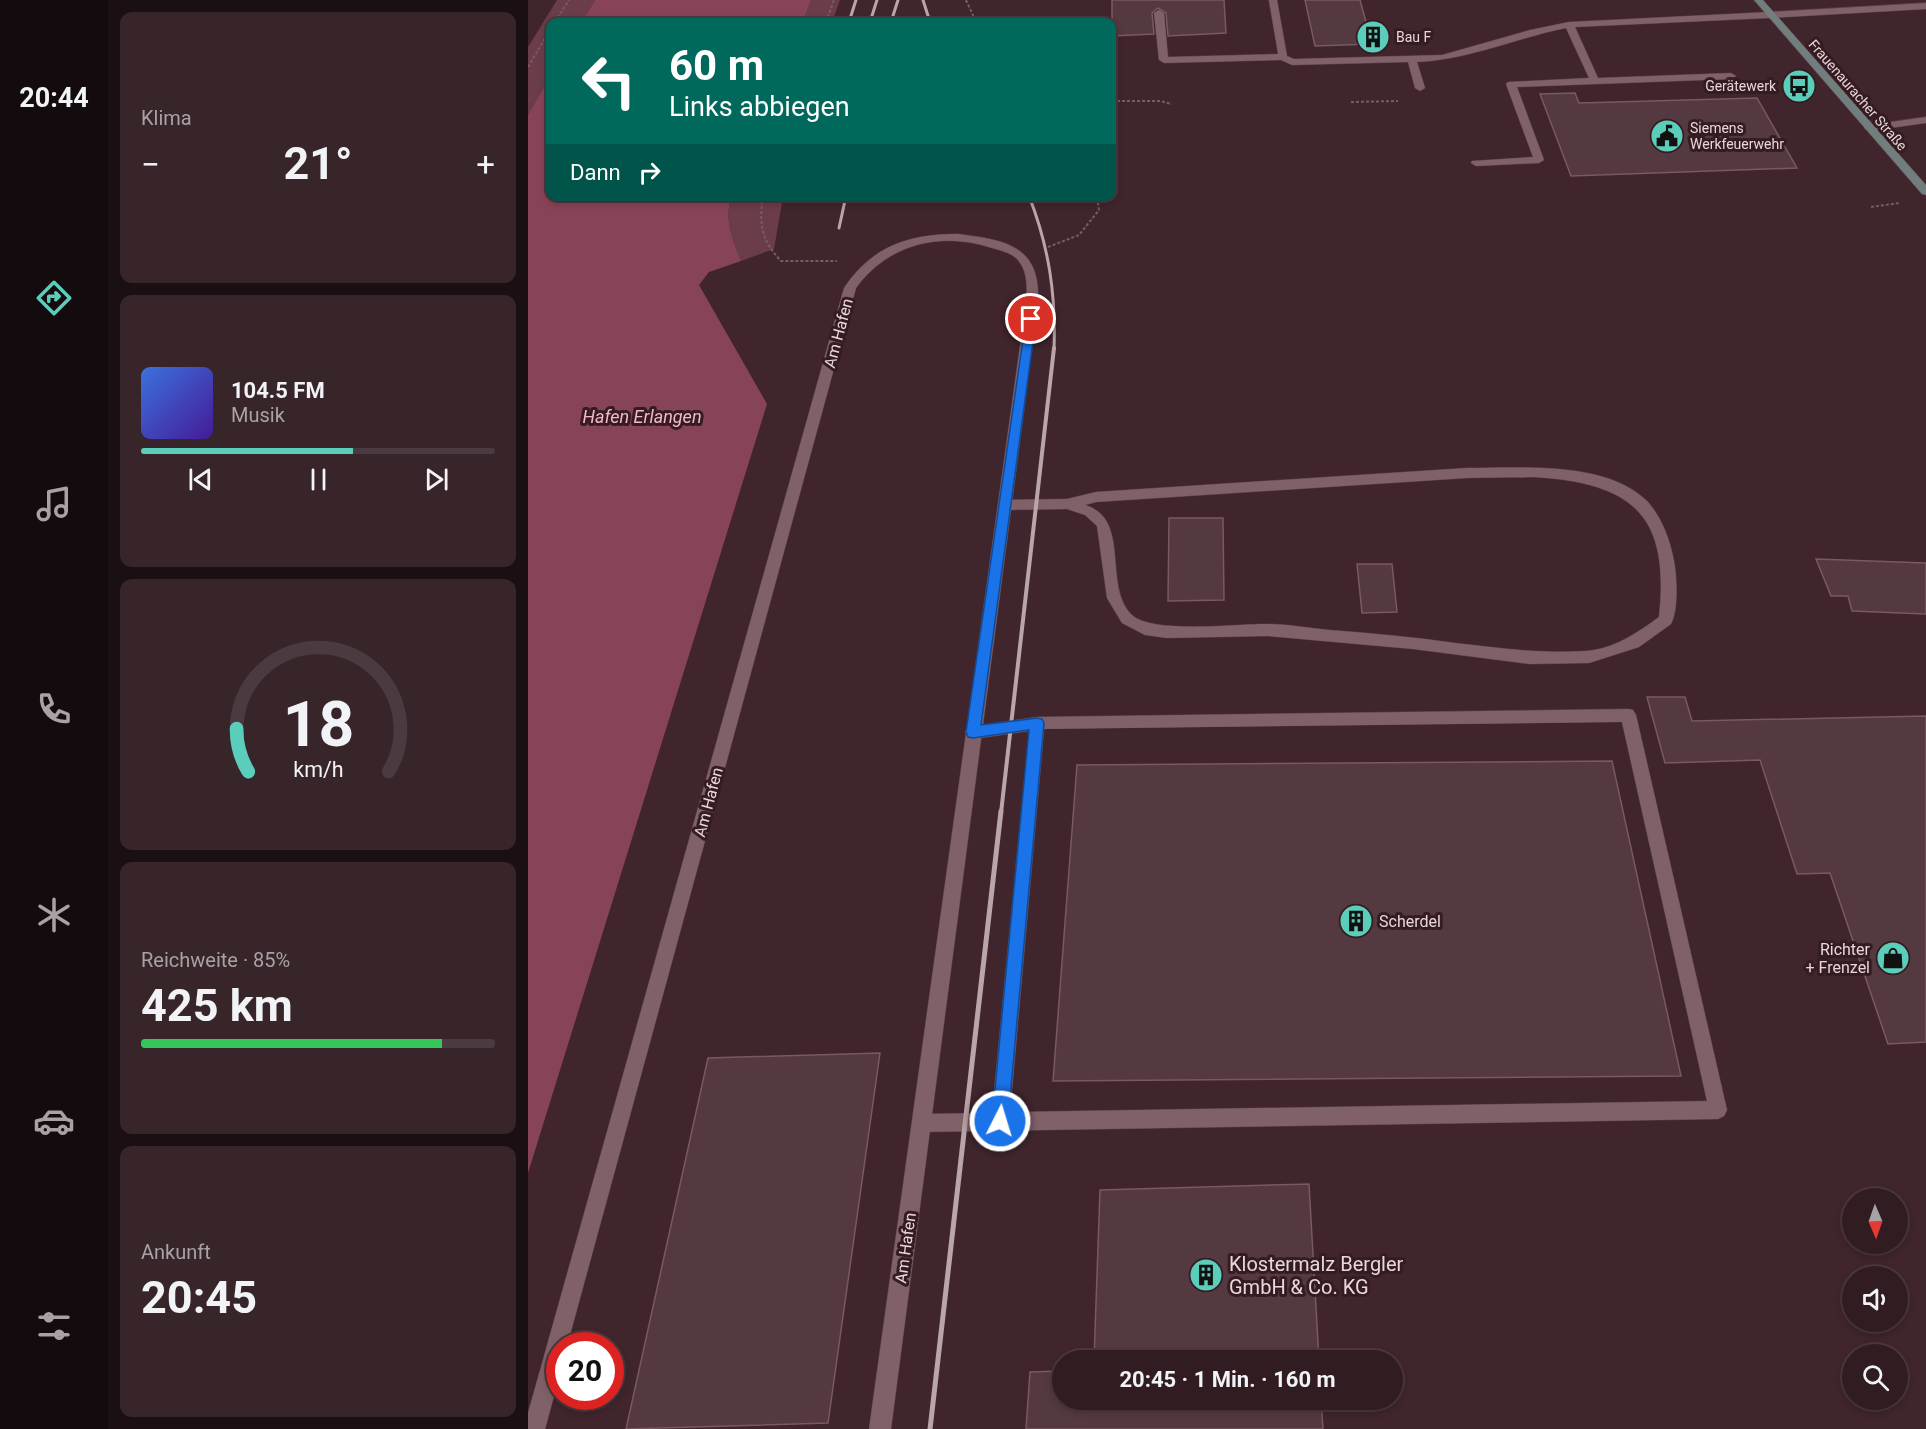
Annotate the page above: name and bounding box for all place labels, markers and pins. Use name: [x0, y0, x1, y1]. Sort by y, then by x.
building icon: Bau F: [1355, 19, 1391, 55]
place label: Bau F: [1396, 29, 1432, 45]
bus stop icon: Gerätewerk: [1781, 68, 1817, 104]
place label: Gerätewerk: [1705, 78, 1777, 94]
public building icon: Siemens Werkfeuerwehr: [1649, 118, 1685, 154]
place label: Siemens Werkfeuerwehr: [1690, 120, 1784, 152]
pin: [1005, 293, 1056, 344]
building icon: Scherdel: [1338, 903, 1374, 939]
place label: Scherdel: [1379, 912, 1441, 931]
place label: Richter + Frenzel: [1806, 940, 1871, 977]
shop icon: Richter + Frenzel: [1875, 940, 1911, 976]
place label: Klostermalz Bergler GmbH & Co. KG: [1229, 1252, 1404, 1299]
building icon: Klostermalz Bergler GmbH & Co. KG: [1188, 1257, 1224, 1293]

